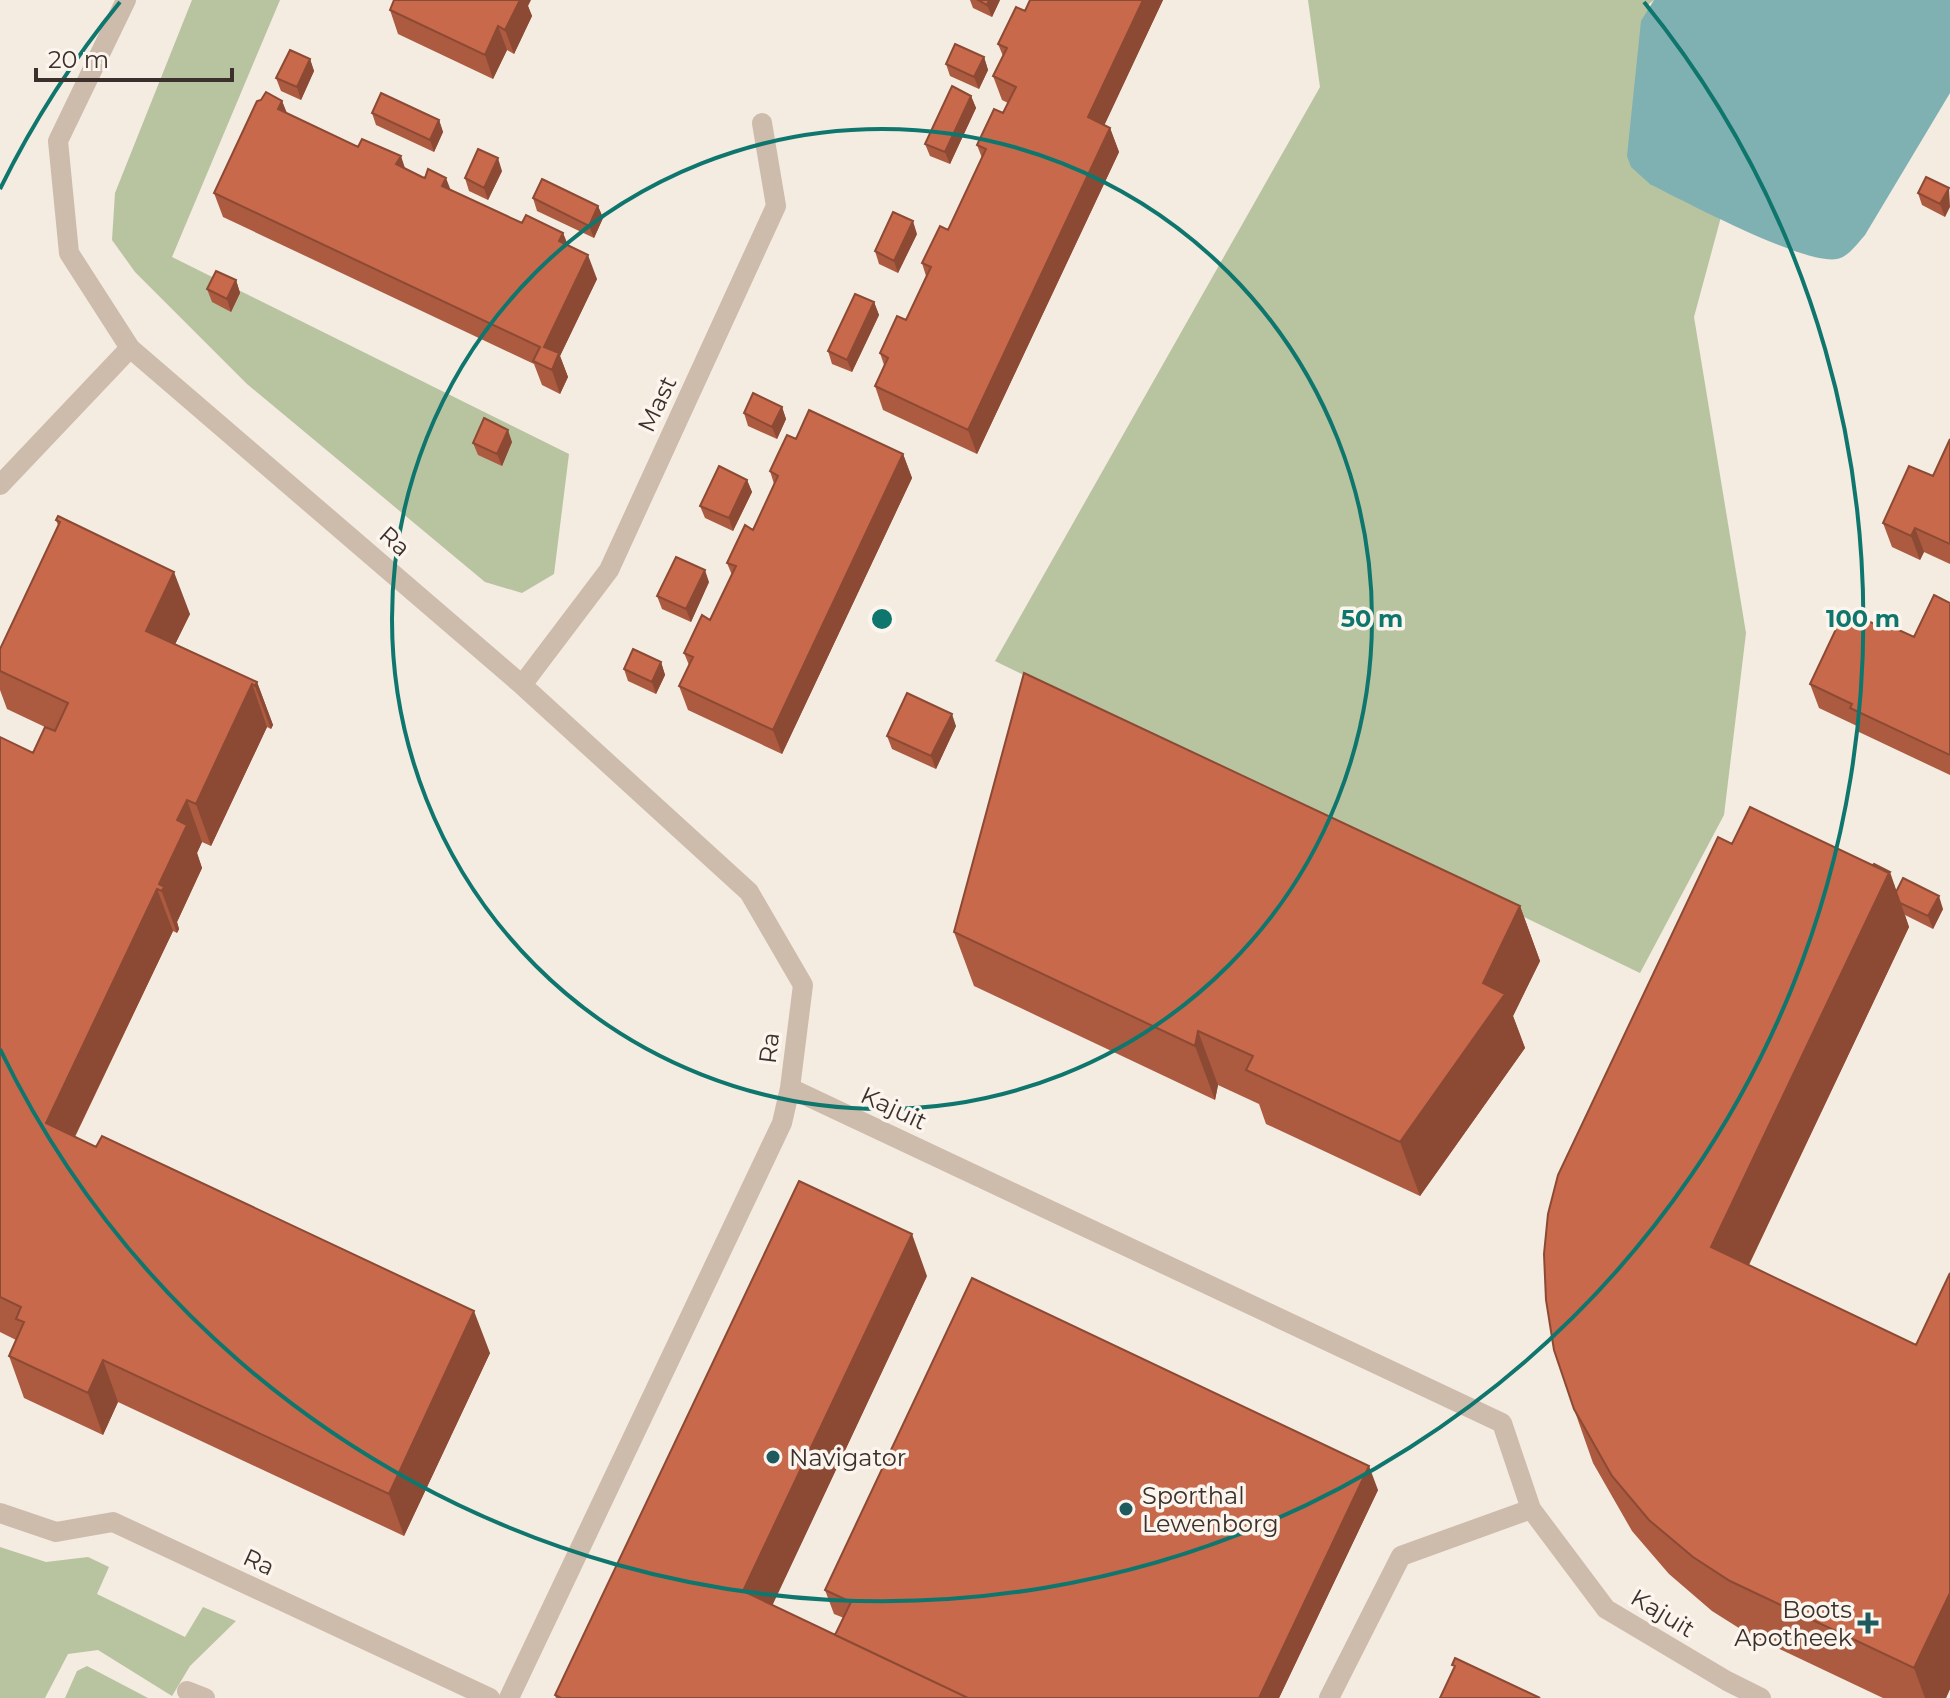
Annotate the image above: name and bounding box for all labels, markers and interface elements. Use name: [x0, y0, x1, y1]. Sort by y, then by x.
scale bar: [36, 32, 232, 82]
text: 20 m: [48, 45, 109, 74]
street label: Mast: [631, 371, 683, 437]
street label: Ra: [374, 520, 416, 562]
text: 50 m: [1341, 604, 1403, 633]
text: 100 m: [1826, 604, 1900, 633]
centre of rings: [868, 605, 896, 633]
street label: Ra: [753, 1031, 785, 1065]
street label: Kajuit: [856, 1080, 932, 1136]
place label: Navigator: [789, 1443, 906, 1472]
marker: Navigator: [764, 1448, 782, 1466]
place label: Sporthal Lewenborg: [1142, 1481, 1279, 1538]
marker: Sporthal Lewenborg: [1117, 1500, 1135, 1518]
street label: Ra: [239, 1542, 279, 1582]
street label: Kajuit: [1626, 1583, 1701, 1643]
place label: Boots Apotheek: [1734, 1595, 1853, 1652]
marker: Boots Apotheek: [1859, 1614, 1877, 1632]

